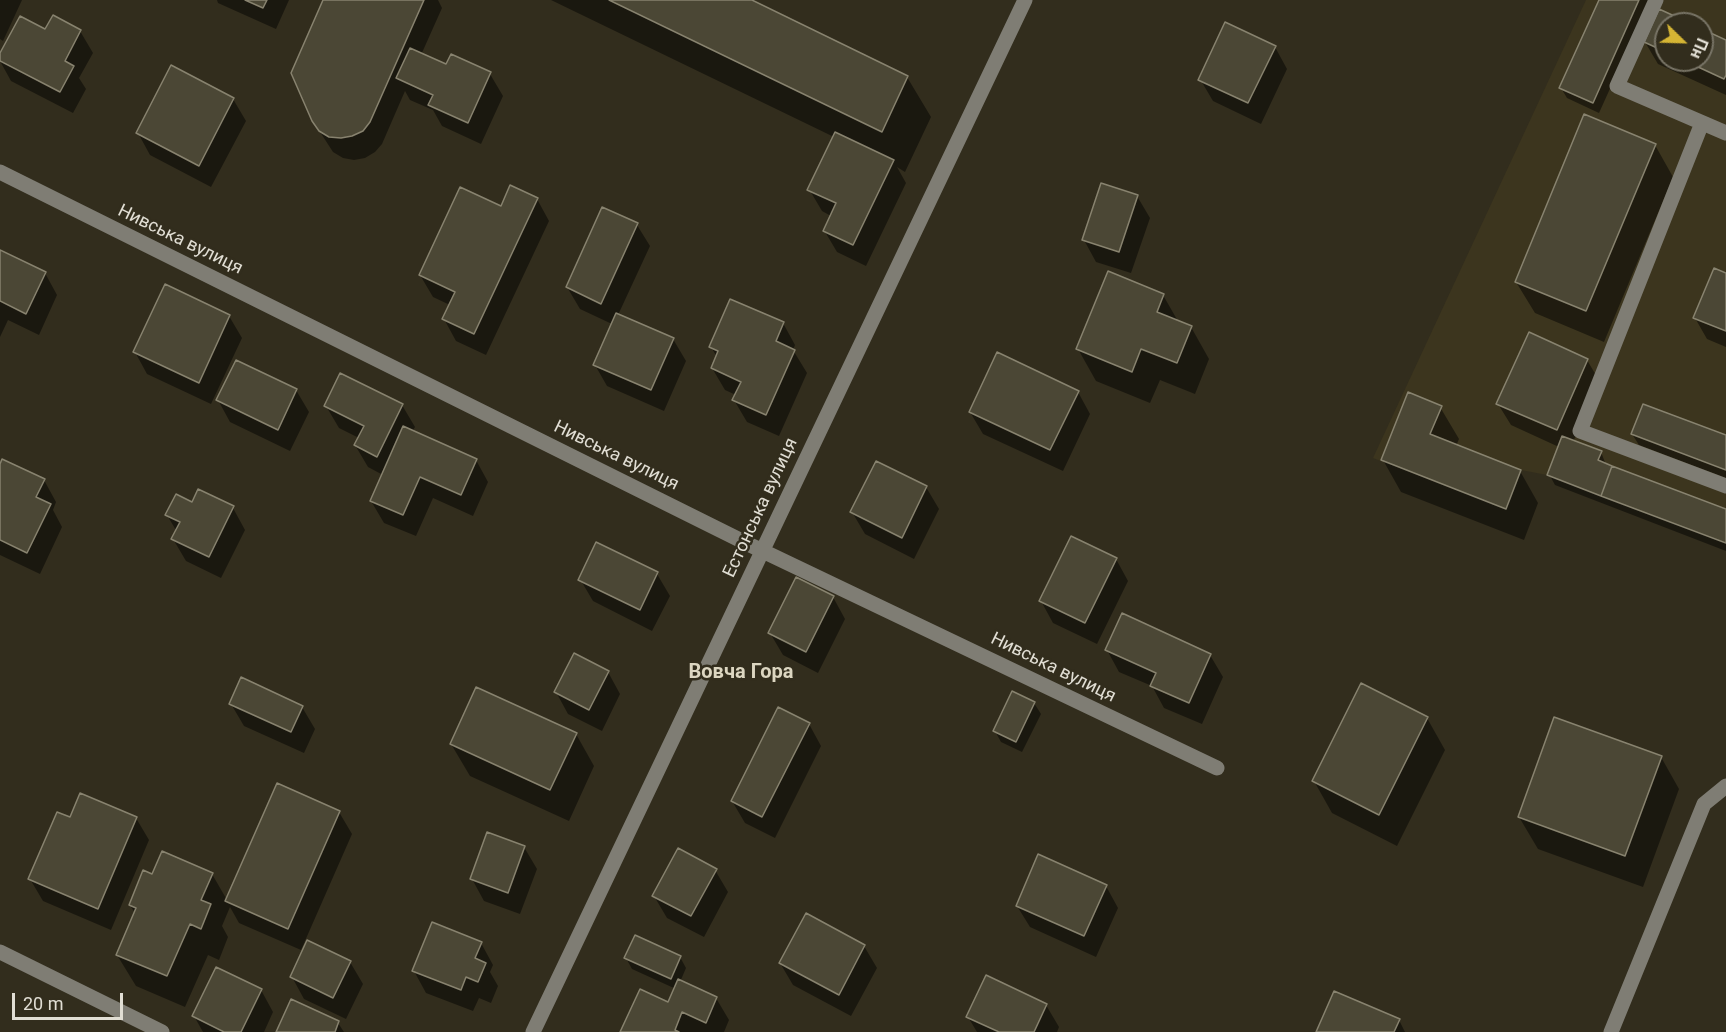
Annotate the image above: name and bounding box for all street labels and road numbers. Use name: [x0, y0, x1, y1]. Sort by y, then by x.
street label: Нивська вулиця: [114, 200, 246, 280]
street label: Нивська вулиця: [550, 416, 682, 496]
street label: Естонська вулиця: [719, 435, 803, 581]
street label: Нивська вулиця: [987, 628, 1119, 708]

